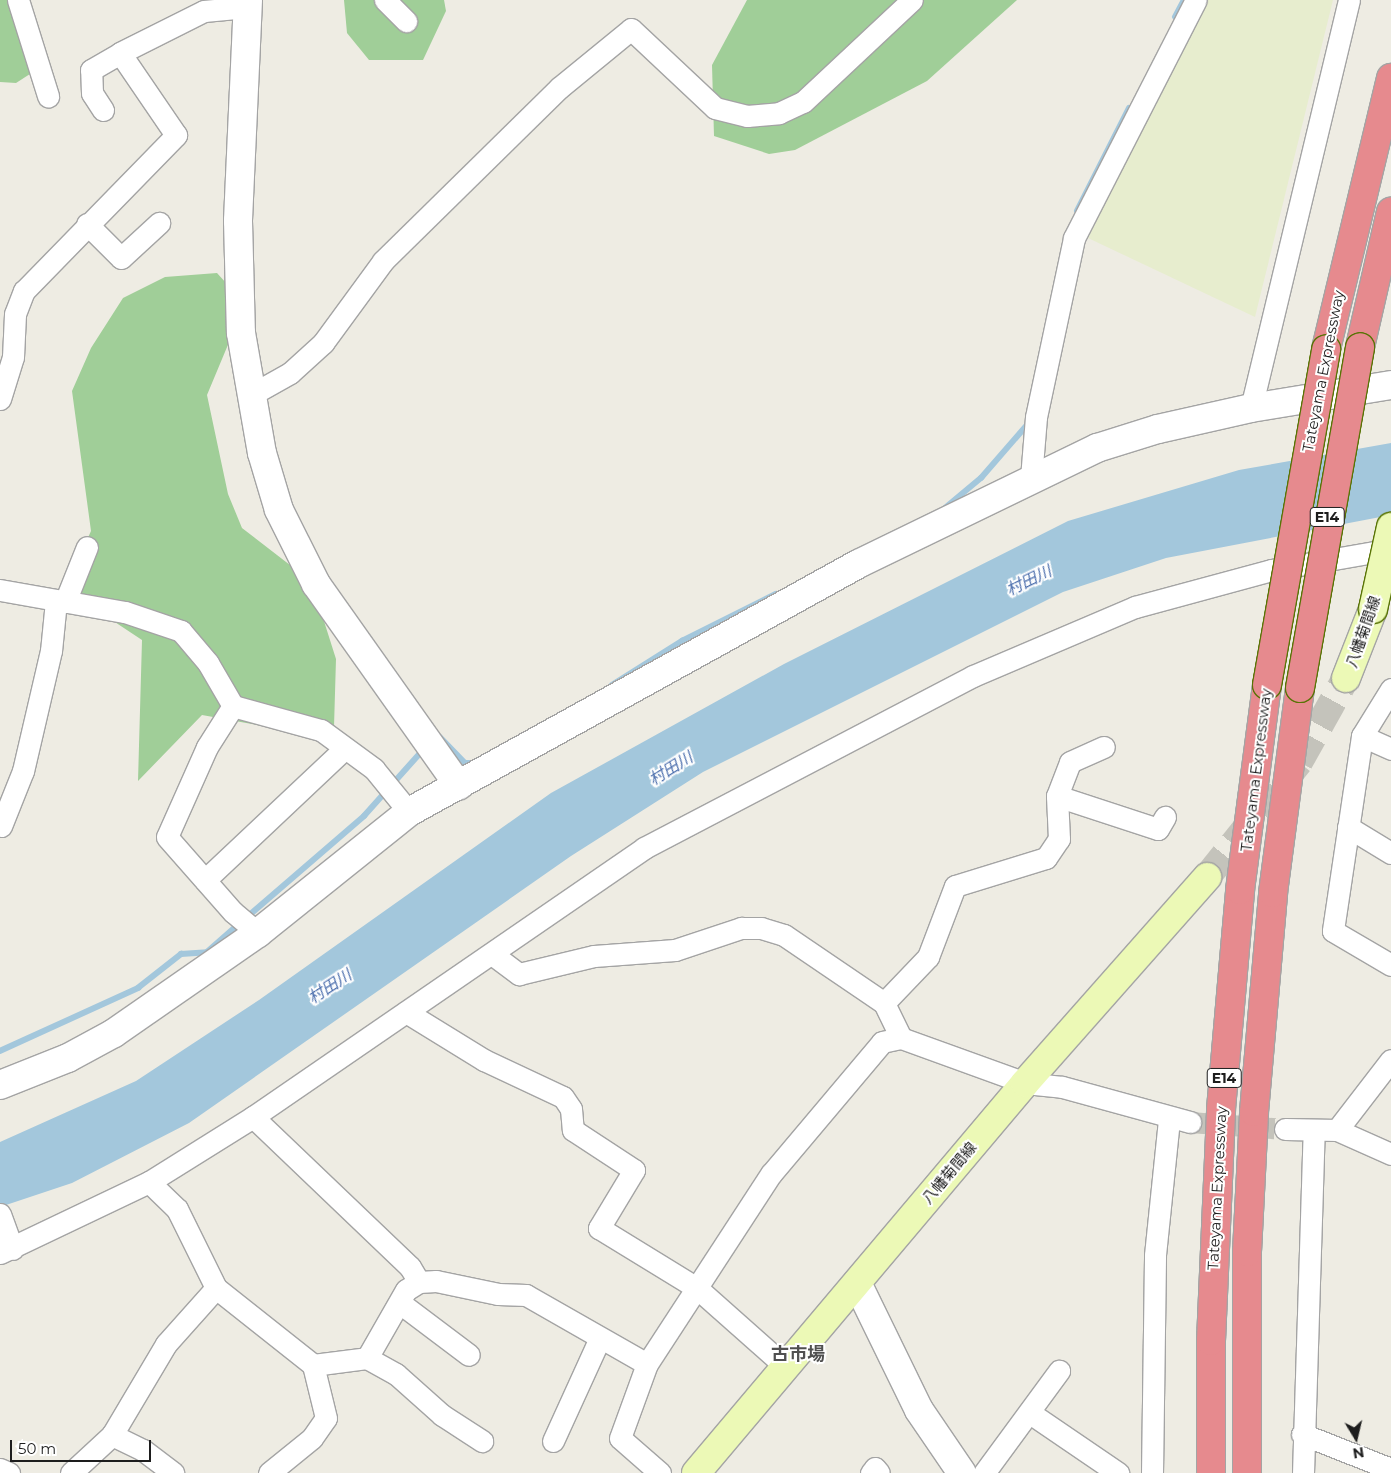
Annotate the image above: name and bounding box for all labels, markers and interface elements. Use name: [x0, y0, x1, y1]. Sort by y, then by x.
street label: Tateyama Expressway: [1299, 289, 1347, 453]
road number: E14: [1310, 506, 1344, 528]
water label: 村田川: [1003, 562, 1055, 600]
street label: 八幡菊間線: [1342, 594, 1384, 670]
street label: Tateyama Expressway: [1237, 687, 1275, 853]
water label: 村田川: [646, 748, 696, 790]
water label: 村田川: [305, 966, 355, 1008]
road number: E14: [1206, 1066, 1242, 1090]
street label: Tateyama Expressway: [1204, 1106, 1230, 1270]
street label: 八幡菊間線: [918, 1138, 980, 1208]
district label: 古市場: [771, 1343, 825, 1365]
north arrow: [1331, 1413, 1381, 1463]
scale bar: [12, 1430, 154, 1462]
text: 50 m: [18, 1439, 56, 1458]
text: N: [1351, 1443, 1365, 1463]

